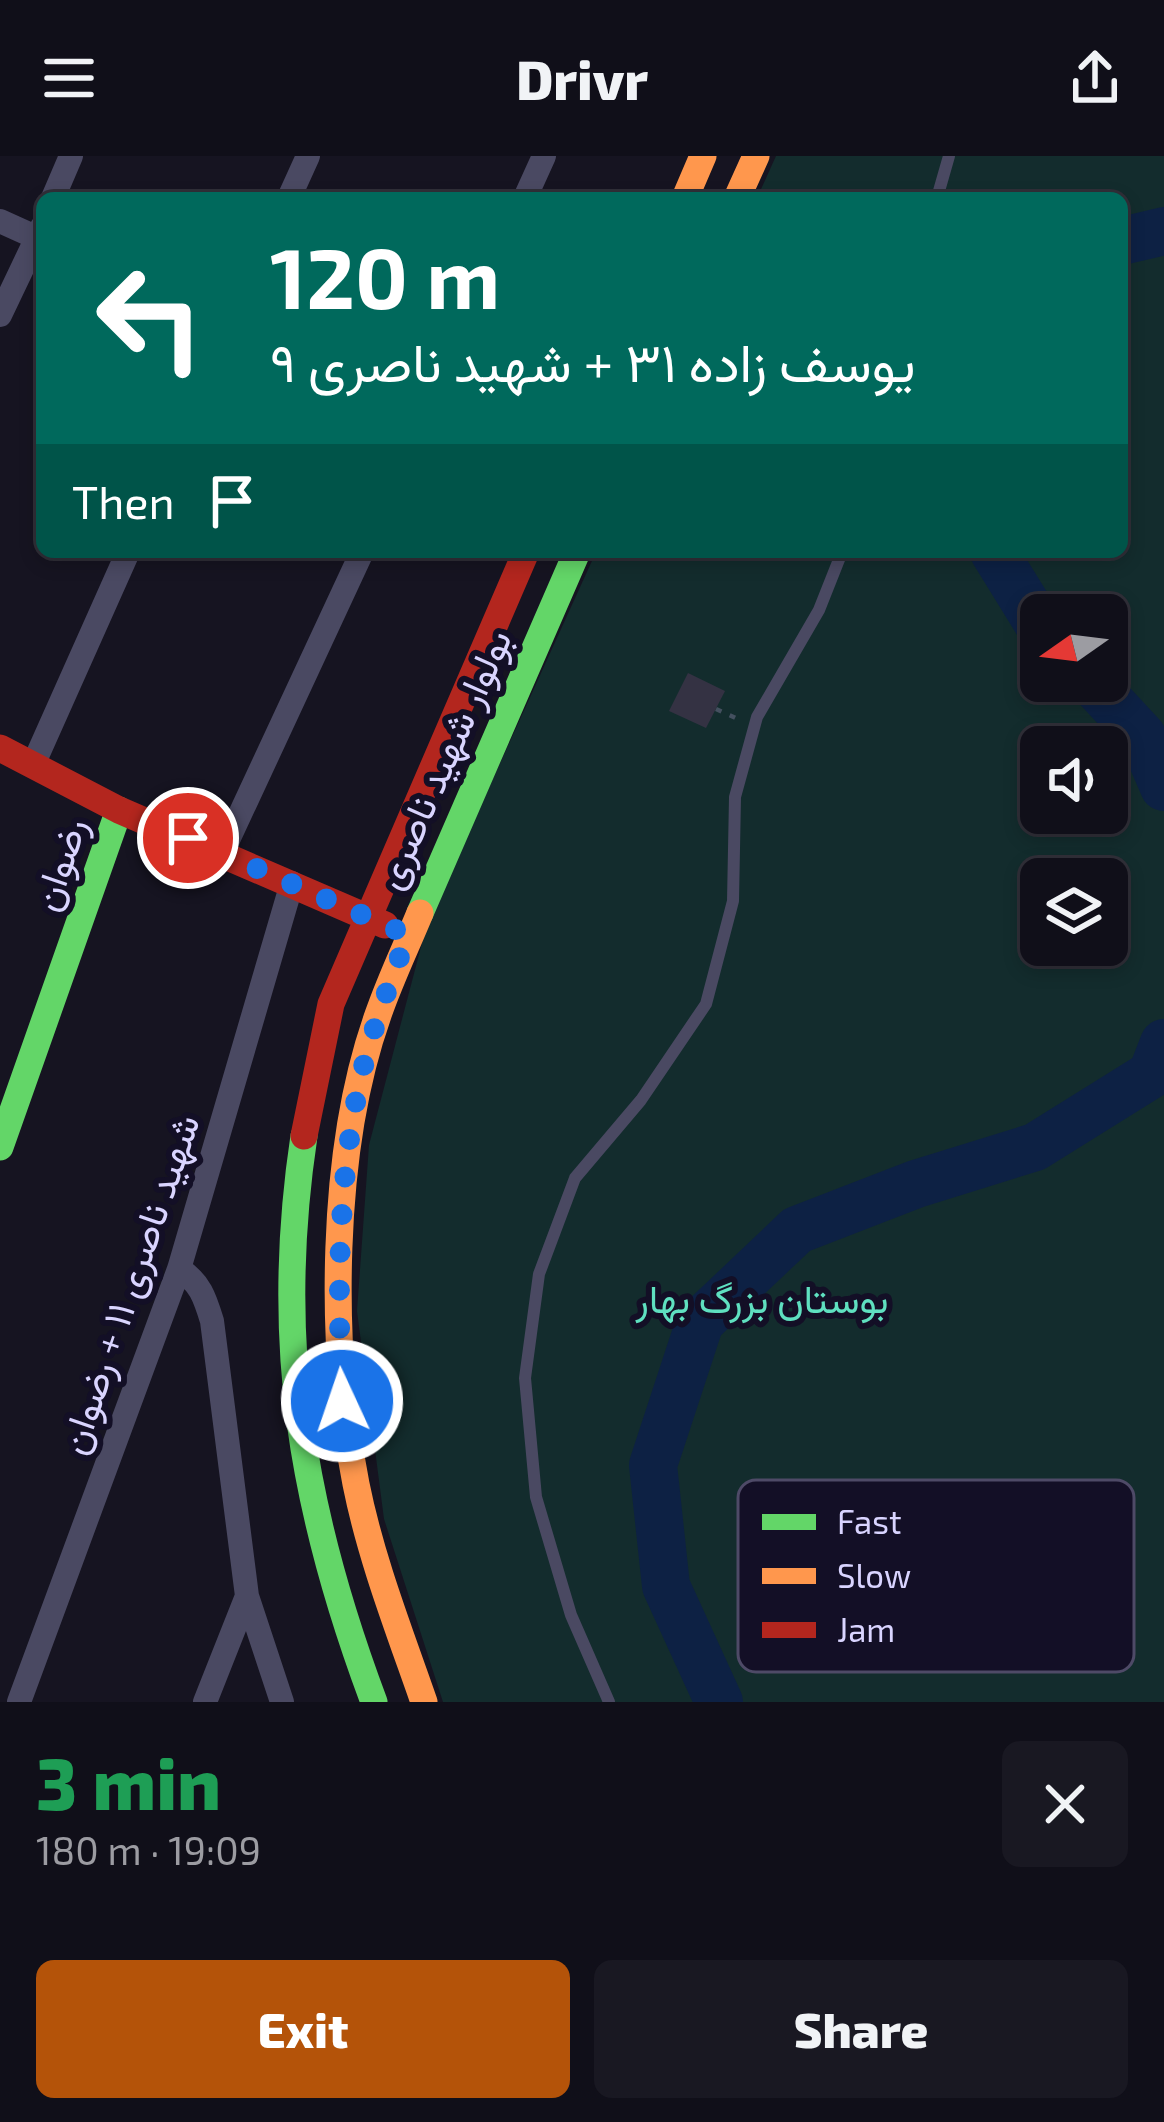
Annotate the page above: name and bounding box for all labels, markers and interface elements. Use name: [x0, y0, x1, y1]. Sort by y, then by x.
icon: menu: [36, 45, 102, 111]
icon: share: [1062, 45, 1128, 111]
text: Drivr: [516, 46, 648, 111]
text: 120 m: [270, 225, 500, 326]
icon: left: [72, 240, 228, 396]
text: یوسف زاده ۳۱ + شهید ناصری ۹: [270, 328, 915, 393]
icon: arrive: [199, 468, 265, 534]
text: Then: [72, 474, 175, 528]
north arrow: [1020, 594, 1128, 702]
map controls: [1020, 594, 1128, 966]
street label: بولوار شهید ناصری: [363, 621, 523, 897]
button: sound: [1020, 726, 1128, 834]
pin: [137, 787, 239, 889]
icon: arrive: [155, 805, 221, 871]
street label: رضوان: [20, 811, 98, 917]
button: layers: [1020, 858, 1128, 966]
street label: شهید ناصری ۱۱ + رضوان: [47, 1108, 211, 1460]
park label: بوستان بزرگ بهار: [635, 1274, 888, 1324]
position arrow: [279, 1338, 405, 1464]
legend: [738, 1480, 1134, 1672]
text: Fast: [837, 1501, 901, 1541]
text: Slow: [837, 1555, 911, 1595]
text: Jam: [837, 1609, 895, 1649]
text: 3 min: [36, 1738, 221, 1824]
button: close: [1002, 1741, 1128, 1867]
text: 180 m · 19:09: [36, 1826, 261, 1873]
button: Exit: [36, 1960, 570, 2098]
button: Share: [594, 1960, 1128, 2098]

